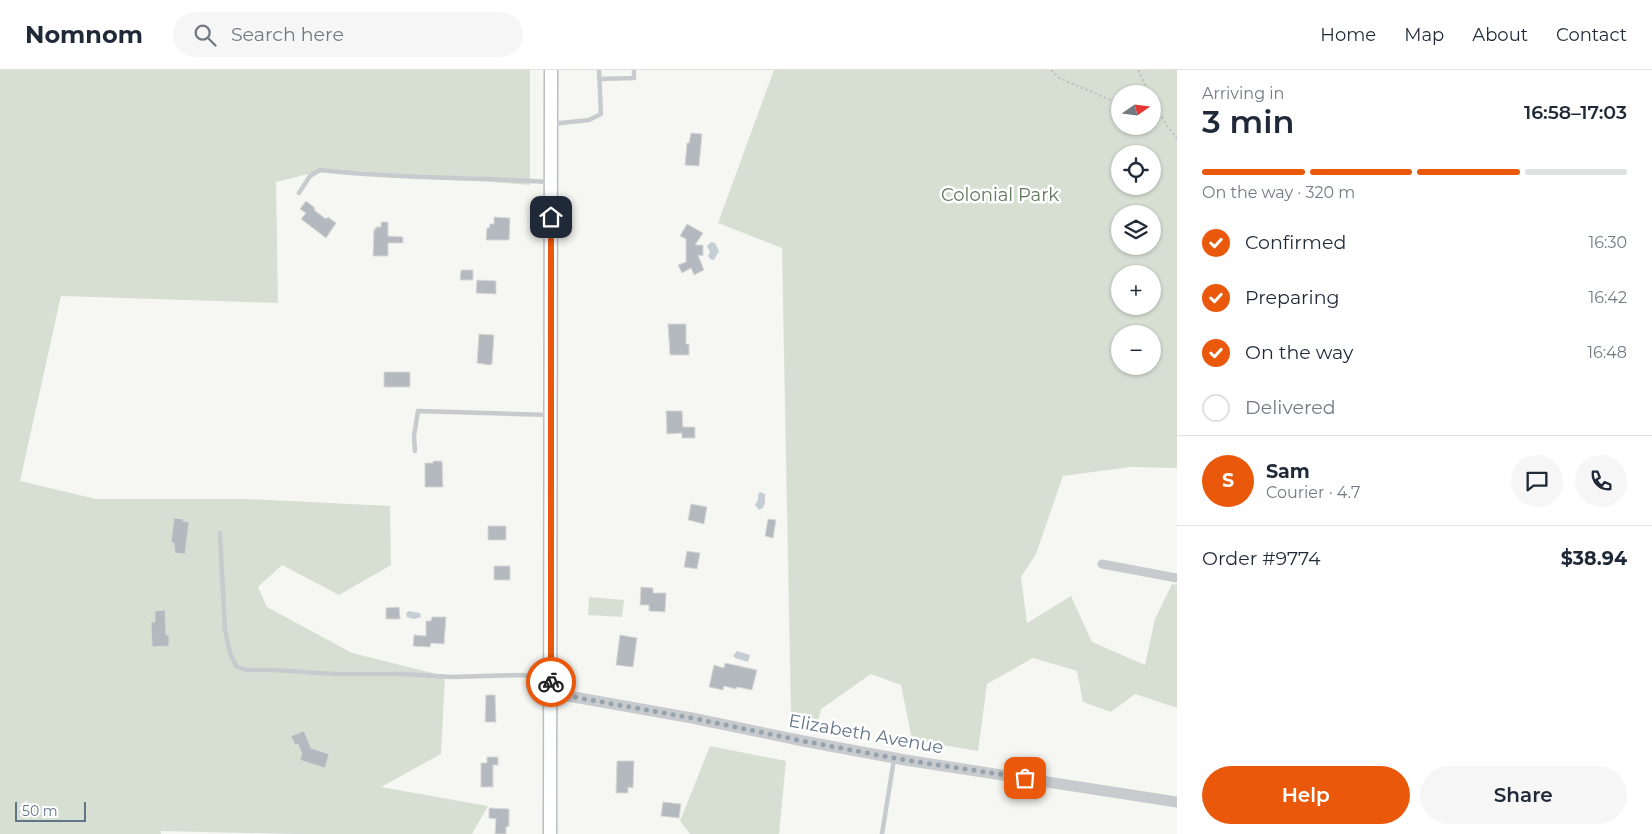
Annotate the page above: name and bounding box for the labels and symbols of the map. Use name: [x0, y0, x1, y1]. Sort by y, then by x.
north arrow: [1111, 85, 1161, 135]
park label: Colonial Park: [941, 184, 1059, 206]
pin: [530, 196, 572, 238]
courier: [526, 657, 576, 707]
street label: Elizabeth Avenue: [787, 710, 945, 758]
pin: [1004, 757, 1046, 799]
scale bar: [15, 799, 86, 822]

